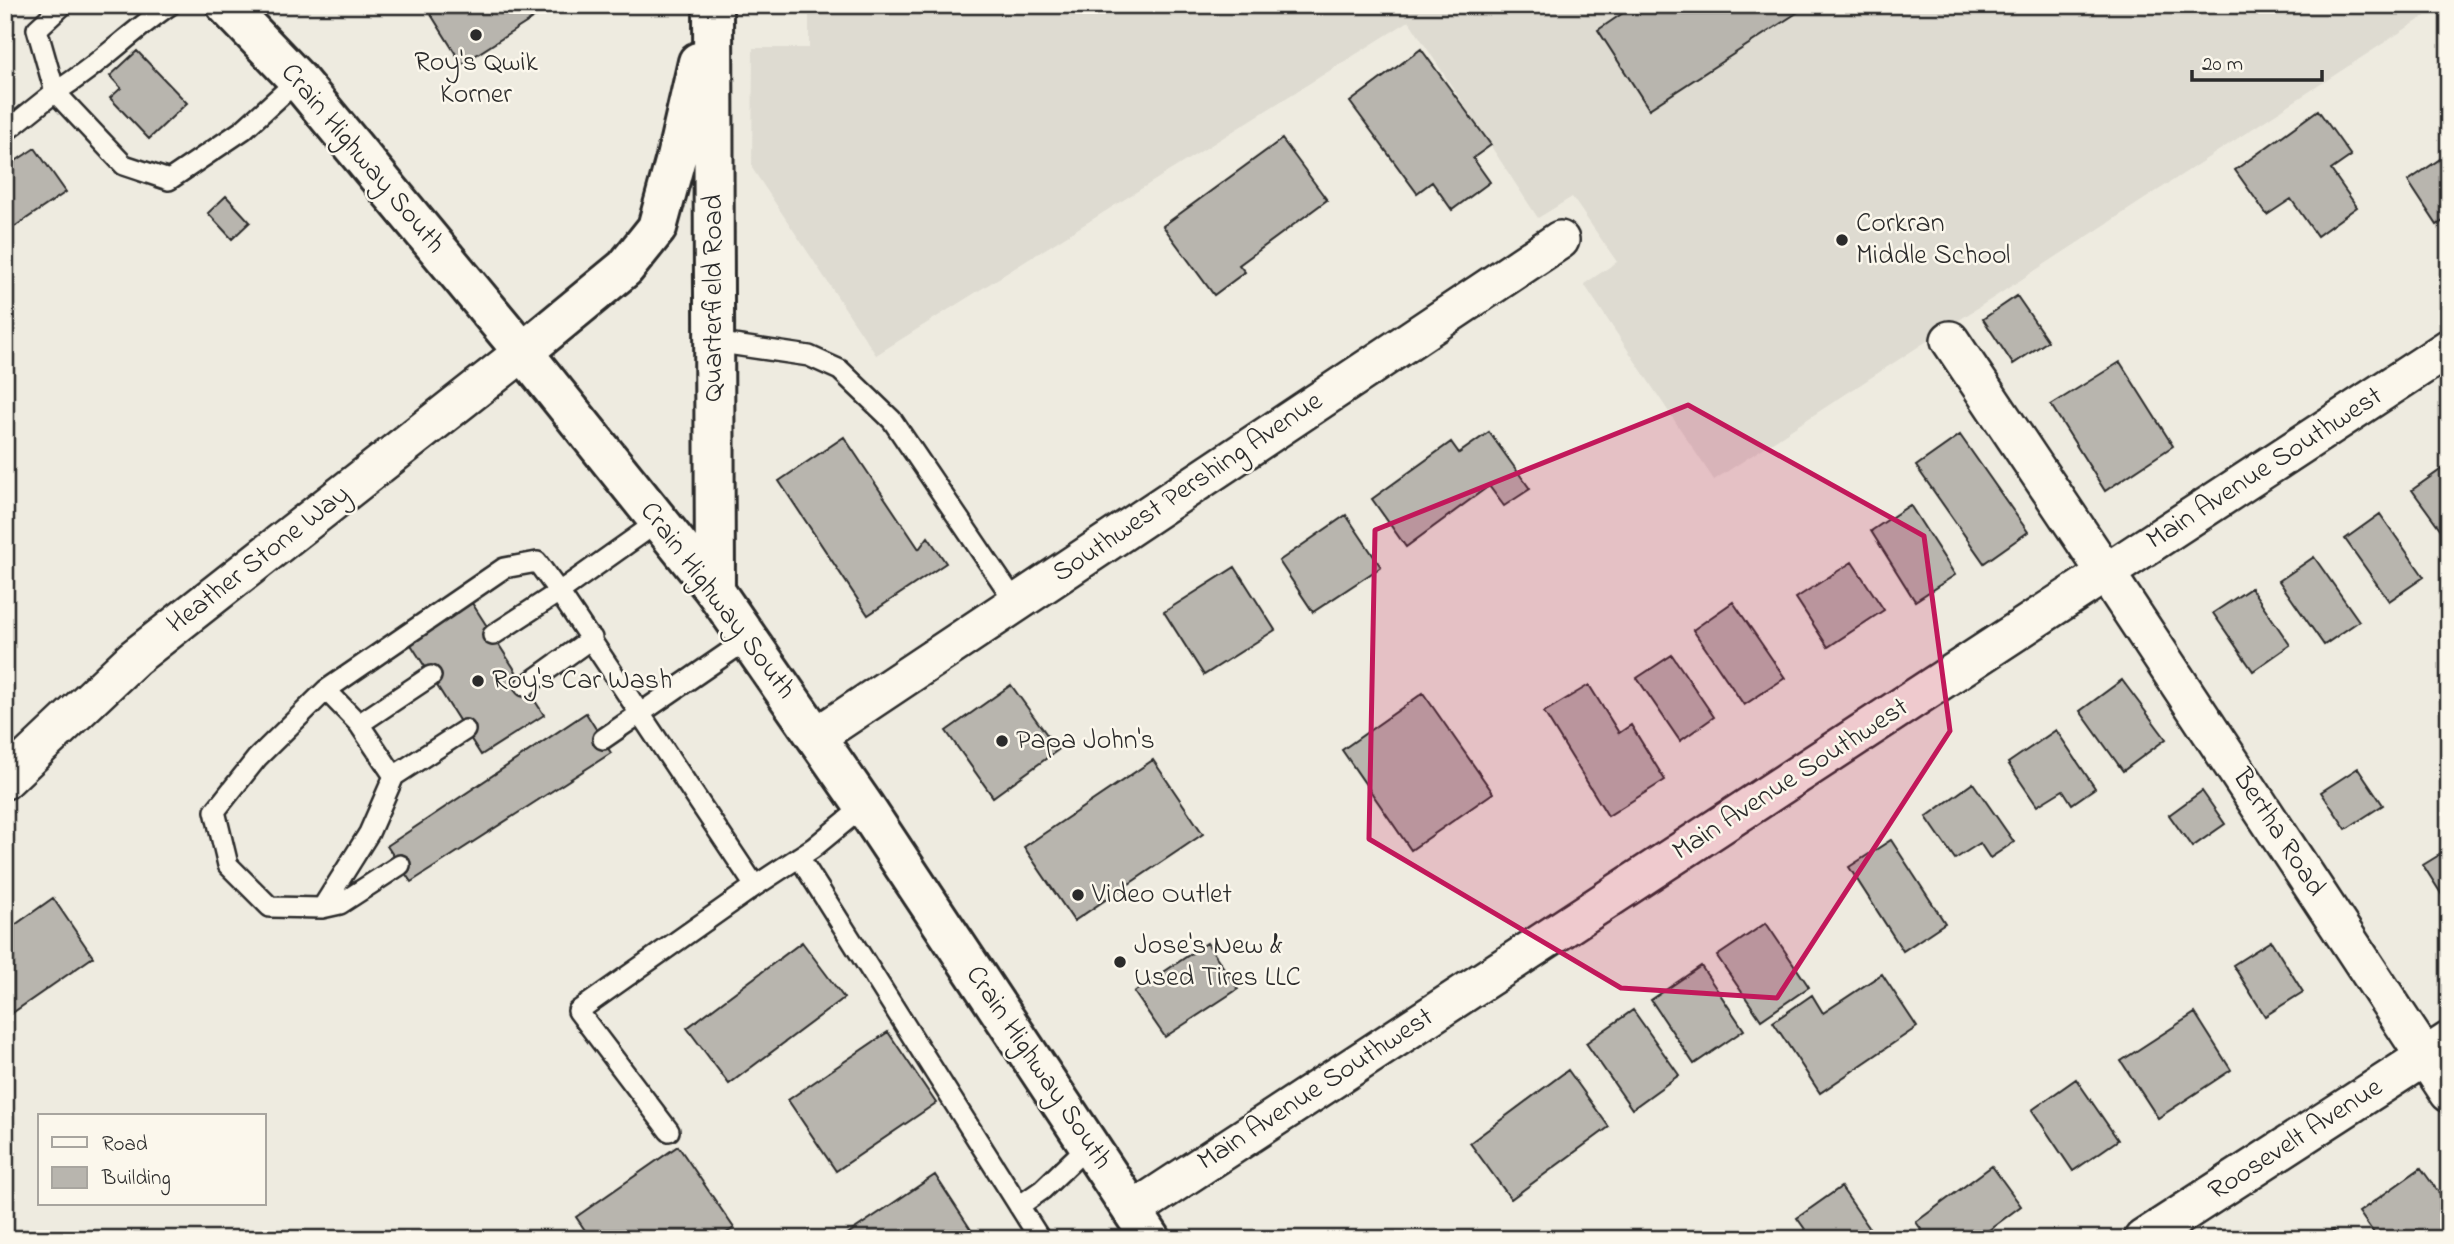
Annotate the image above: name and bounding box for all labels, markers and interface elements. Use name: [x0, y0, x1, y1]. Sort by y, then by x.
marker: Roy's Qwik Korner: [468, 27, 484, 43]
scale bar: [2192, 38, 2321, 82]
place label: Roy's Qwik Korner: [414, 43, 538, 116]
text: 20 m: [2202, 50, 2243, 80]
street label: Crain Highway South: [270, 55, 454, 263]
street label: Quarterfield Road: [694, 194, 735, 402]
place label: Corkran Middle School: [1856, 204, 2010, 277]
marker: Corkran Middle School: [1834, 232, 1850, 248]
street label: Main Avenue Southwest: [2139, 377, 2391, 561]
street label: Southwest Pershing Avenue: [1045, 382, 1332, 594]
street label: Heather Stone Way: [159, 475, 359, 645]
street label: Crain Highway South: [629, 493, 805, 709]
place label: Roy's Car Wash: [492, 661, 672, 702]
marker: Roy's Car Wash: [470, 673, 486, 689]
street label: Main Avenue Southwest: [1665, 688, 1917, 872]
place label: Papa John's: [1016, 721, 1155, 762]
marker: Papa John's: [994, 733, 1010, 749]
street label: Bertha Road: [2221, 760, 2335, 906]
place label: Video Outlet: [1091, 875, 1232, 916]
marker: Video Outlet: [1070, 887, 1086, 903]
place label: Jose's New & Used Tires LLC: [1134, 926, 1301, 999]
marker: Jose's New & Used Tires LLC: [1112, 954, 1128, 970]
street label: Crain Highway South: [954, 958, 1122, 1178]
street label: Main Avenue Southwest: [1190, 998, 1442, 1182]
street label: Roosevelt Avenue: [2201, 1068, 2392, 1212]
legend: [38, 1114, 266, 1206]
text: Road: [102, 1130, 148, 1160]
text: Building: [101, 1164, 171, 1196]

